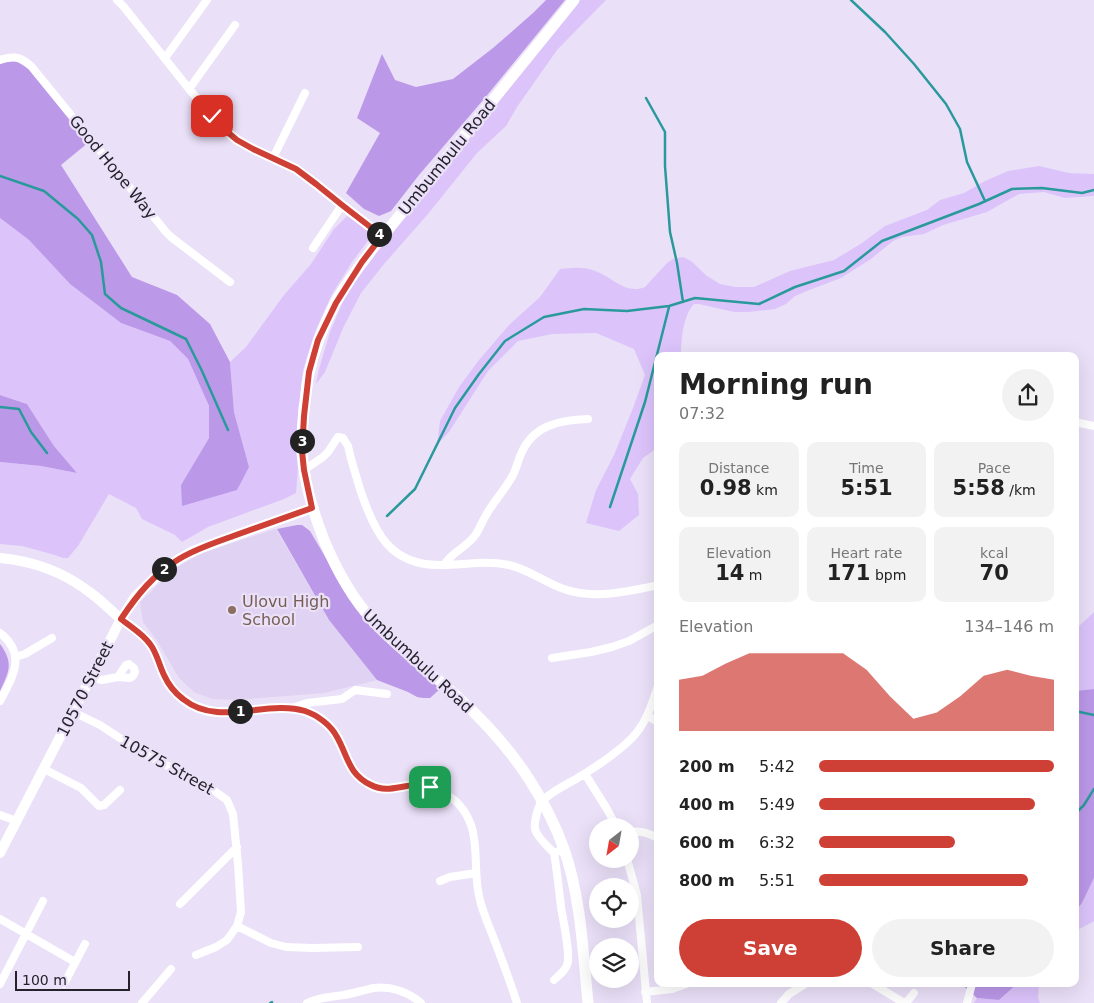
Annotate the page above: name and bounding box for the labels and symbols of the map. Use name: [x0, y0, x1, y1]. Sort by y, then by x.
pin: [191, 95, 233, 137]
street label: Umbumbulu Road: [395, 95, 499, 219]
street label: Good Hope Way: [65, 111, 161, 223]
pin: 4: [366, 222, 392, 246]
pin: 3: [290, 428, 314, 454]
pin: 2: [152, 556, 176, 582]
place label: Ulovu High School: [242, 592, 329, 629]
marker: Ulovu High School: [226, 604, 238, 616]
street label: Umbumbulu Road: [359, 605, 477, 717]
street label: 10570 Street: [53, 638, 117, 740]
pin: 1: [228, 698, 252, 724]
street label: 10575 Street: [117, 731, 217, 799]
pin: [409, 766, 451, 808]
north arrow: [589, 818, 639, 868]
scale bar: [15, 968, 130, 991]

